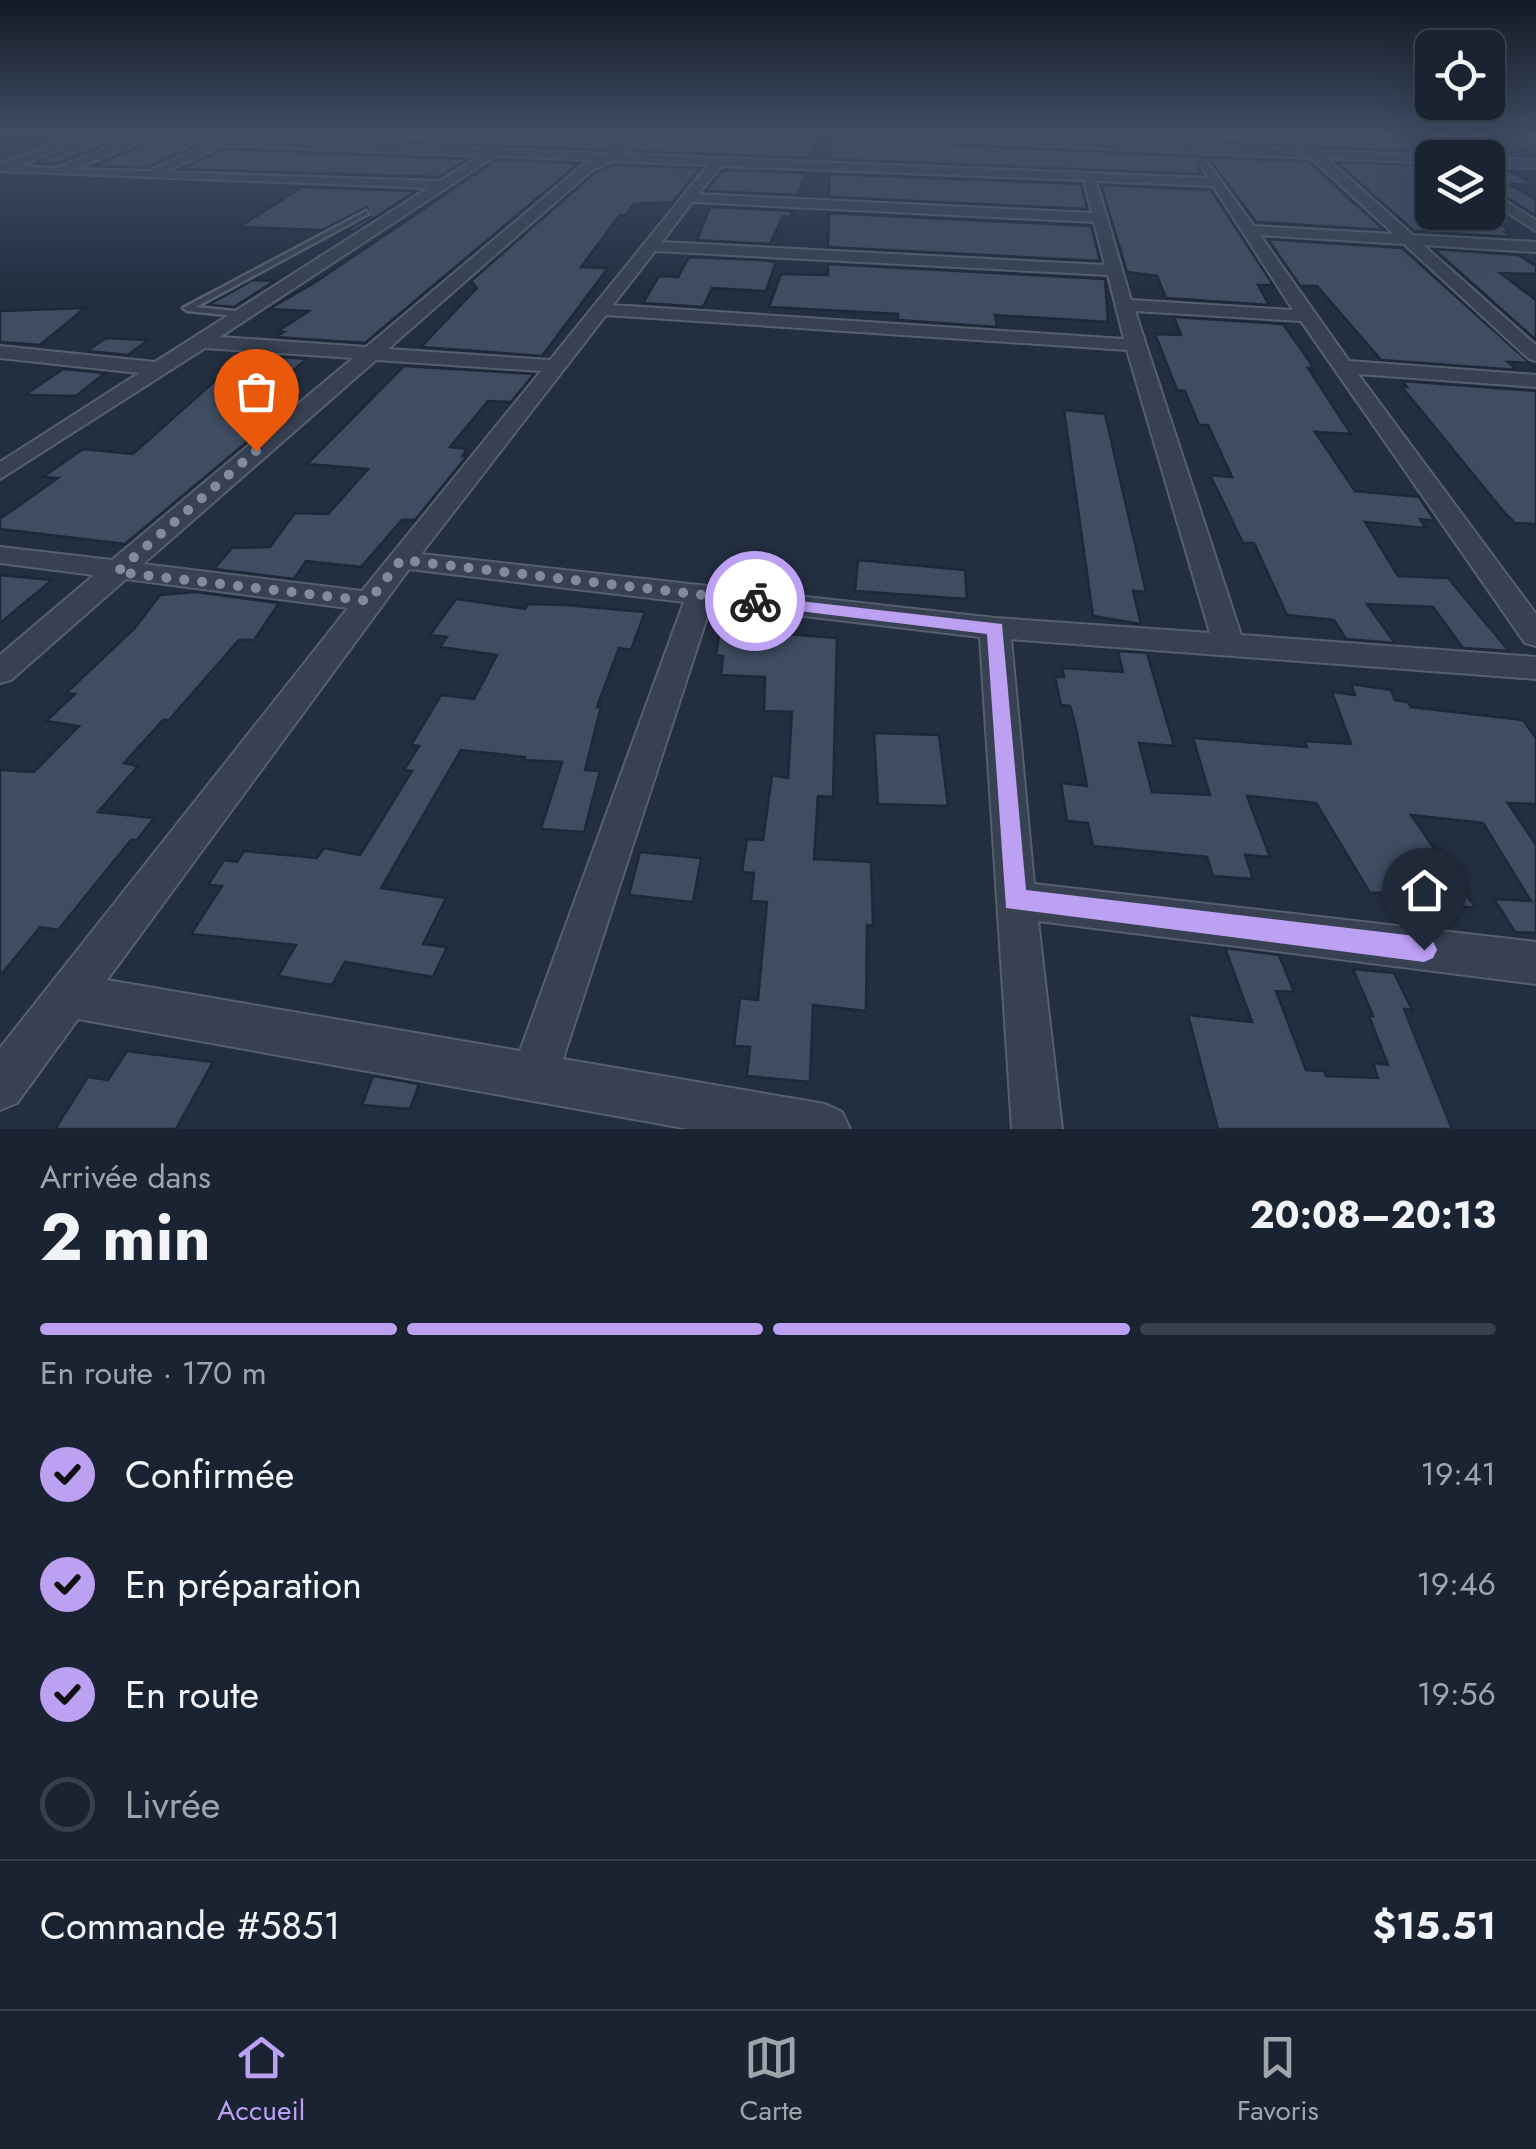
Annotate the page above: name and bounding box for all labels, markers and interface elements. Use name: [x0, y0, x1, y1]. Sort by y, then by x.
map controls: [1415, 30, 1505, 230]
button: locate: [1415, 30, 1505, 120]
button: layers: [1415, 140, 1505, 230]
pin: [214, 349, 299, 452]
icon: bag: [229, 364, 284, 419]
courier: [705, 551, 805, 651]
icon: bike: [728, 574, 783, 629]
pin: [1382, 848, 1467, 951]
icon: home: [1397, 863, 1452, 918]
text: Arrivée dans: [40, 1154, 211, 1200]
text: 20:08–20:13: [1250, 1187, 1496, 1242]
text: 2 min: [40, 1190, 211, 1284]
text: En route · 170 m: [40, 1350, 267, 1396]
icon: check: [40, 1447, 95, 1502]
text: Confirmée: [125, 1447, 294, 1502]
text: 19:41: [1421, 1451, 1496, 1497]
icon: check: [40, 1557, 95, 1612]
text: En préparation: [125, 1557, 362, 1612]
text: 19:46: [1416, 1561, 1496, 1607]
icon: check: [40, 1667, 95, 1722]
text: En route: [125, 1667, 259, 1722]
text: 19:56: [1417, 1671, 1496, 1717]
text: Livrée: [125, 1777, 220, 1832]
text: Commande #5851: [40, 1898, 341, 1953]
text: $15.51: [1372, 1898, 1496, 1953]
tab: Accueil: [217, 2030, 305, 2131]
tab: Carte: [739, 2030, 803, 2131]
tab: Favoris: [1237, 2030, 1319, 2131]

